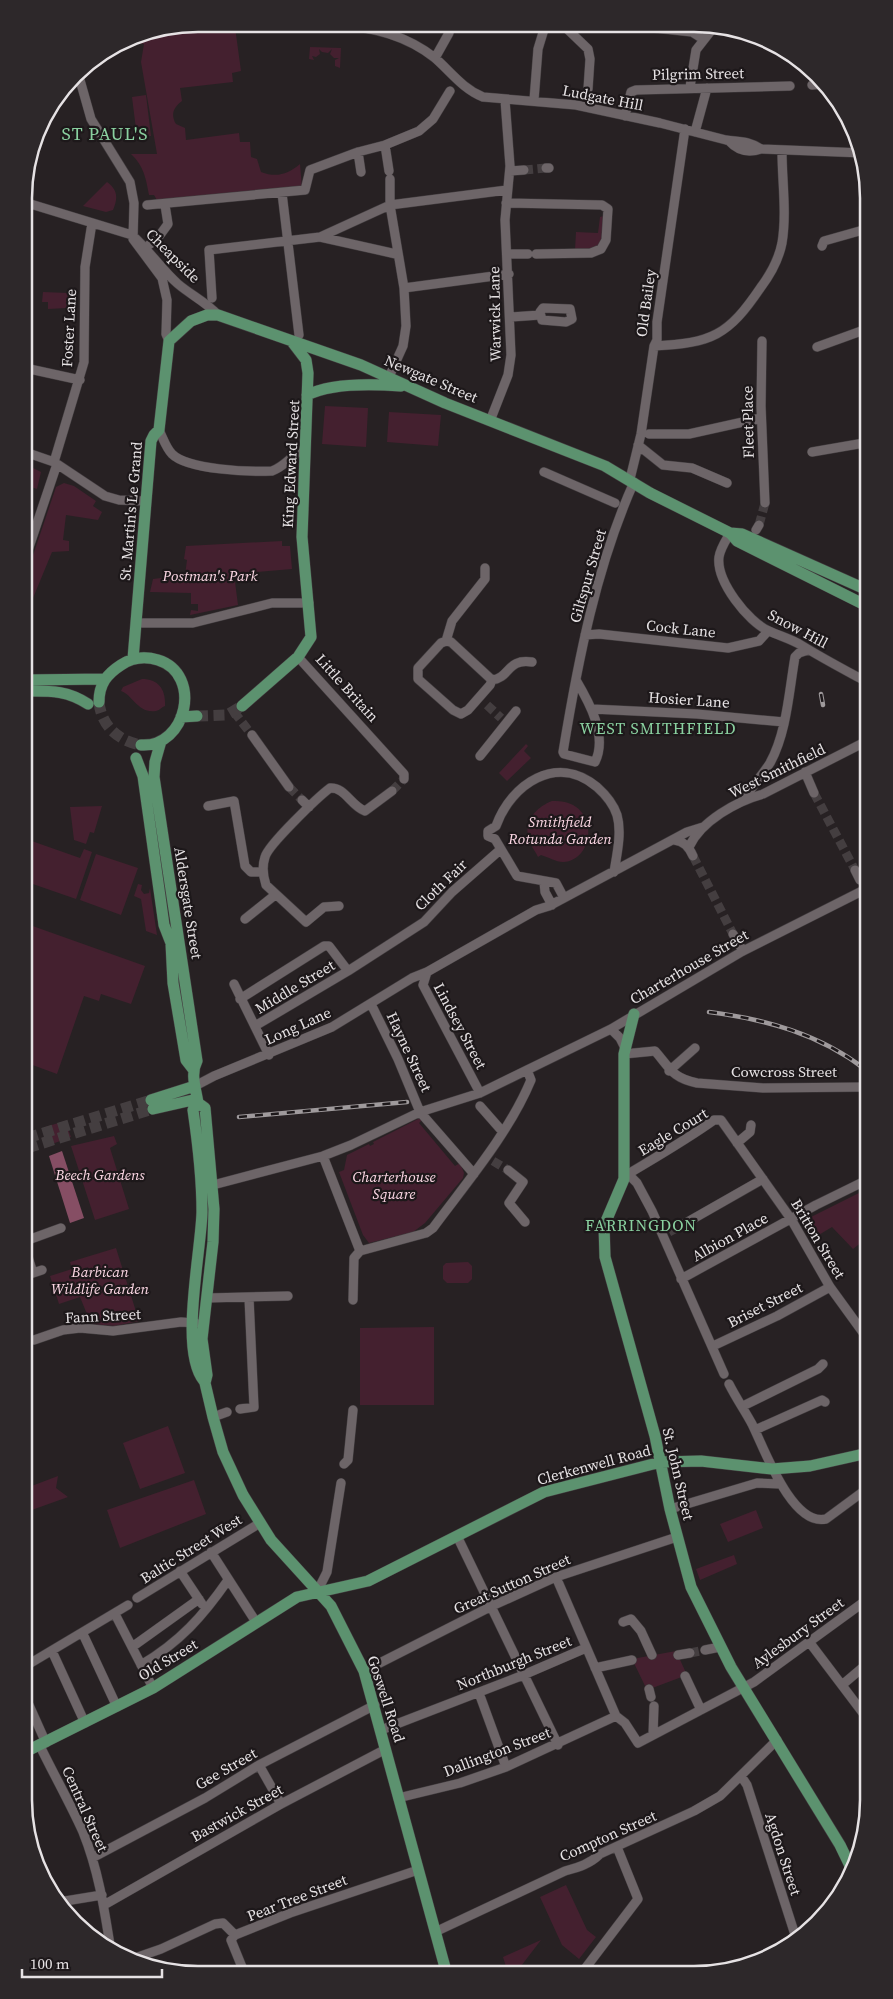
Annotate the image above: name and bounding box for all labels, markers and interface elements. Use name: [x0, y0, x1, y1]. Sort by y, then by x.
street label: Pilgrim Street: [652, 62, 744, 85]
street label: Ludgate Hill: [561, 79, 646, 116]
district label: ST PAUL'S: [62, 121, 148, 146]
street label: Cheapside: [141, 224, 205, 288]
street label: Warwick Lane: [483, 266, 506, 362]
street label: Old Bailey: [630, 267, 661, 338]
street label: Foster Lane: [56, 288, 81, 368]
street label: Newgate Street: [381, 349, 481, 408]
street label: Fleet Place: [736, 385, 759, 458]
street label: King Edward Street: [277, 399, 304, 528]
street label: St. Martin's Le Grand: [114, 440, 147, 581]
street label: Giltspur Street: [564, 527, 611, 625]
park label: Postman's Park: [161, 565, 258, 586]
street label: Snow Hill: [765, 604, 832, 653]
street label: Cock Lane: [645, 614, 717, 643]
street label: Little Britain: [311, 649, 384, 726]
street label: Hosier Lane: [648, 686, 731, 713]
district label: WEST SMITHFIELD: [579, 717, 737, 739]
street label: West Smithfield: [725, 738, 829, 803]
park label: Smithfield Rotunda Garden: [507, 811, 612, 849]
street label: Aldersgate Street: [169, 845, 208, 961]
street label: Cloth Fair: [410, 854, 472, 915]
street label: Charterhouse Street: [626, 924, 752, 1009]
street label: Middle Street: [251, 954, 339, 1019]
street label: Lindsey Street: [429, 979, 492, 1073]
street label: Long Lane: [261, 1001, 335, 1050]
street label: Hayne Street: [382, 1009, 437, 1095]
street label: Cowcross Street: [731, 1061, 837, 1082]
street label: Eagle Court: [634, 1103, 711, 1161]
park label: Beech Gardens: [54, 1164, 145, 1185]
park label: Charterhouse Square: [352, 1166, 436, 1204]
street label: Britton Street: [786, 1195, 851, 1283]
street label: Albion Place: [688, 1207, 772, 1266]
district label: FARRINGDON: [585, 1214, 697, 1236]
park label: Barbican Wildlife Garden: [51, 1261, 149, 1299]
street label: Briset Street: [724, 1277, 806, 1332]
street label: Fann Street: [64, 1303, 142, 1328]
street label: St. John Street: [658, 1426, 699, 1522]
street label: Clerkenwell Road: [535, 1439, 654, 1490]
street label: Baltic Street West: [136, 1509, 246, 1588]
street label: Great Sutton Street: [450, 1548, 574, 1619]
street label: Aylesbury Street: [748, 1592, 848, 1673]
street label: Northburgh Street: [453, 1630, 574, 1695]
street label: Old Street: [134, 1634, 201, 1686]
street label: Goswell Road: [363, 1653, 411, 1745]
street label: Dallington Street: [440, 1721, 553, 1782]
street label: Gee Street: [191, 1742, 260, 1795]
street label: Central Street: [57, 1763, 114, 1855]
street label: Bastwick Street: [187, 1779, 287, 1847]
street label: Compton Street: [556, 1805, 660, 1866]
street label: Agdon Street: [760, 1810, 807, 1898]
street label: Pear Tree Street: [244, 1869, 350, 1926]
scale bar: [22, 1946, 162, 1978]
text: 100 m: [30, 1953, 70, 1974]

